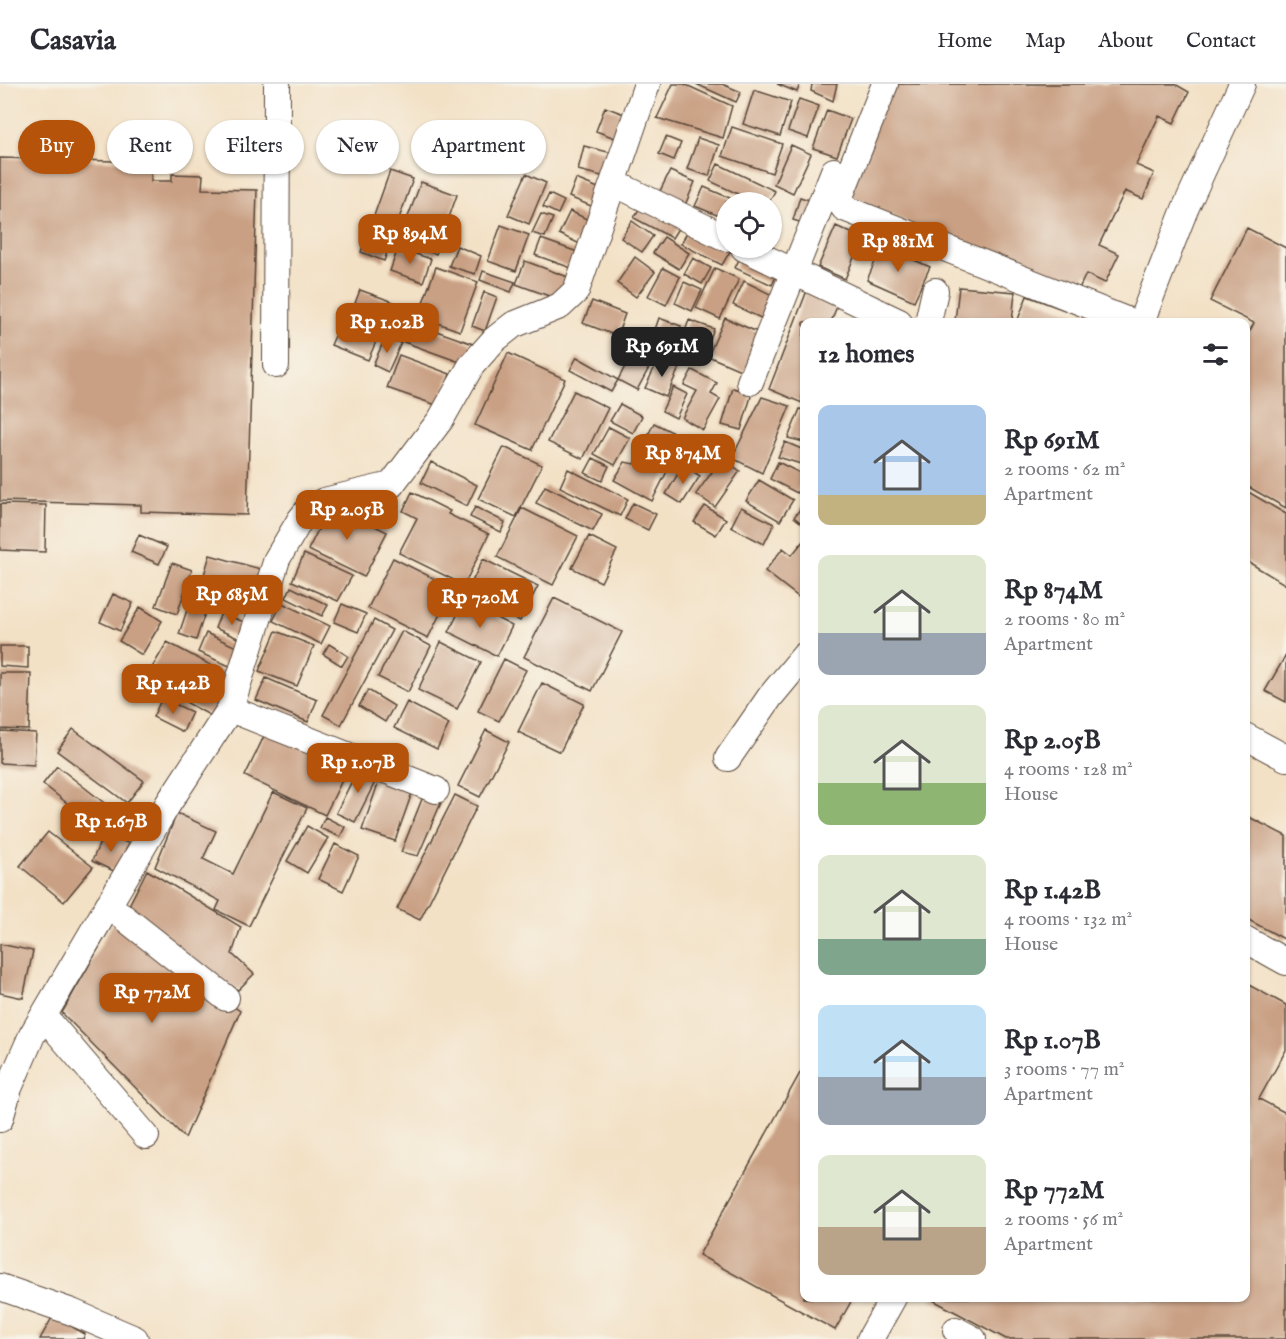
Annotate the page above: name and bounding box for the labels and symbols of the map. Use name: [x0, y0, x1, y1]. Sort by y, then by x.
pin: Rp 894M: [355, 214, 465, 265]
pin: Rp 881M: [843, 222, 953, 273]
pin: Rp 1.02B: [325, 303, 449, 354]
pin: Rp 691M: [607, 327, 717, 378]
pin: Rp 874M: [628, 434, 738, 485]
pin: Rp 2.05B: [285, 490, 409, 541]
pin: Rp 685M: [177, 575, 287, 626]
pin: Rp 720M: [425, 578, 535, 629]
pin: Rp 1.42B: [111, 664, 235, 715]
pin: Rp 1.07B: [296, 743, 420, 794]
pin: Rp 1.67B: [49, 802, 173, 853]
pin: Rp 772M: [97, 973, 207, 1024]

